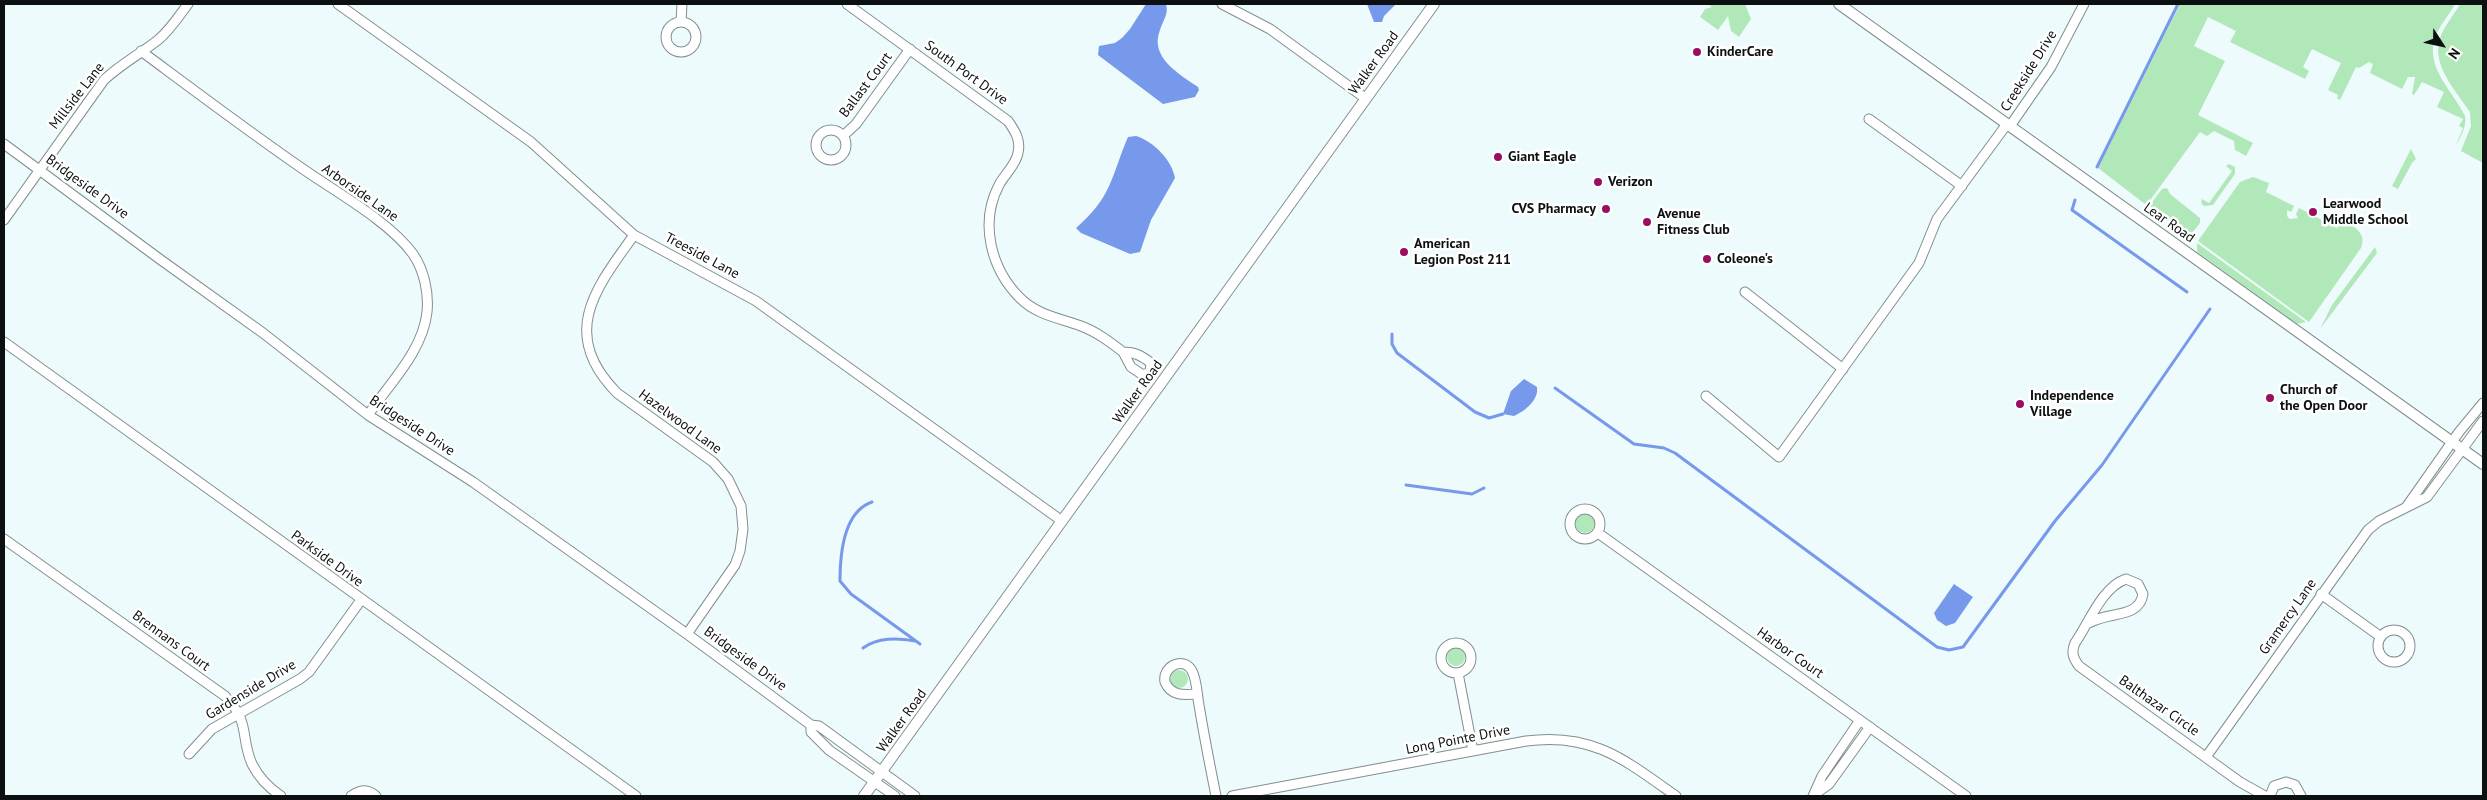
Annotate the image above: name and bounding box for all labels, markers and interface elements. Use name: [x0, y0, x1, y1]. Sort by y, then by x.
north arrow: [2417, 20, 2467, 70]
street label: Creekside Drive: [1997, 27, 2061, 115]
street label: Walker Road: [1346, 28, 1402, 98]
street label: South Port Drive: [921, 37, 1011, 109]
place label: KinderCare: [1707, 44, 1773, 60]
text: N: [2444, 45, 2464, 63]
marker: KinderCare: [1691, 46, 1703, 58]
street label: Ballast Court: [836, 49, 896, 121]
street label: Millside Lane: [46, 59, 108, 133]
place label: Giant Eagle: [1508, 149, 1576, 165]
street label: Bridgeside Drive: [42, 151, 132, 223]
marker: Giant Eagle: [1492, 151, 1504, 163]
street label: Arborside Lane: [319, 160, 401, 226]
place label: Verizon: [1608, 174, 1653, 190]
marker: Verizon: [1592, 176, 1604, 188]
place label: Learwood Middle School: [2323, 196, 2408, 228]
street label: Lear Road: [2140, 199, 2198, 247]
place label: CVS Pharmacy: [1511, 201, 1596, 217]
marker: CVS Pharmacy: [1600, 203, 1612, 215]
place label: Avenue Fitness Club: [1657, 206, 1730, 238]
marker: Learwood Middle School: [2307, 206, 2319, 218]
marker: Avenue Fitness Club: [1641, 216, 1653, 228]
street label: Treeside Lane: [662, 229, 742, 283]
place label: American Legion Post 211: [1414, 236, 1511, 268]
marker: American Legion Post 211: [1398, 246, 1410, 258]
place label: Coleone's: [1717, 251, 1773, 267]
marker: Coleone's: [1701, 253, 1713, 265]
street label: Walker Road: [1110, 357, 1166, 427]
place label: Church of the Open Door: [2280, 382, 2367, 414]
street label: Hazelwood Lane: [635, 386, 725, 458]
place label: Independence Village: [2030, 388, 2114, 421]
street label: Bridgeside Drive: [366, 392, 458, 460]
marker: Church of the Open Door: [2264, 392, 2276, 404]
marker: Independence Village: [2014, 398, 2026, 410]
street label: Parkside Drive: [288, 527, 366, 591]
street label: Gramercy Lane: [2256, 576, 2320, 658]
street label: Brennans Court: [129, 607, 213, 675]
street label: Bridgeside Drive: [700, 623, 790, 695]
street label: Harbor Court: [1754, 624, 1826, 682]
street label: Gardenside Drive: [203, 657, 299, 723]
street label: Balthazar Circle: [2116, 672, 2202, 740]
street label: Walker Road: [874, 686, 930, 756]
street label: Long Pointe Drive: [1404, 722, 1512, 758]

